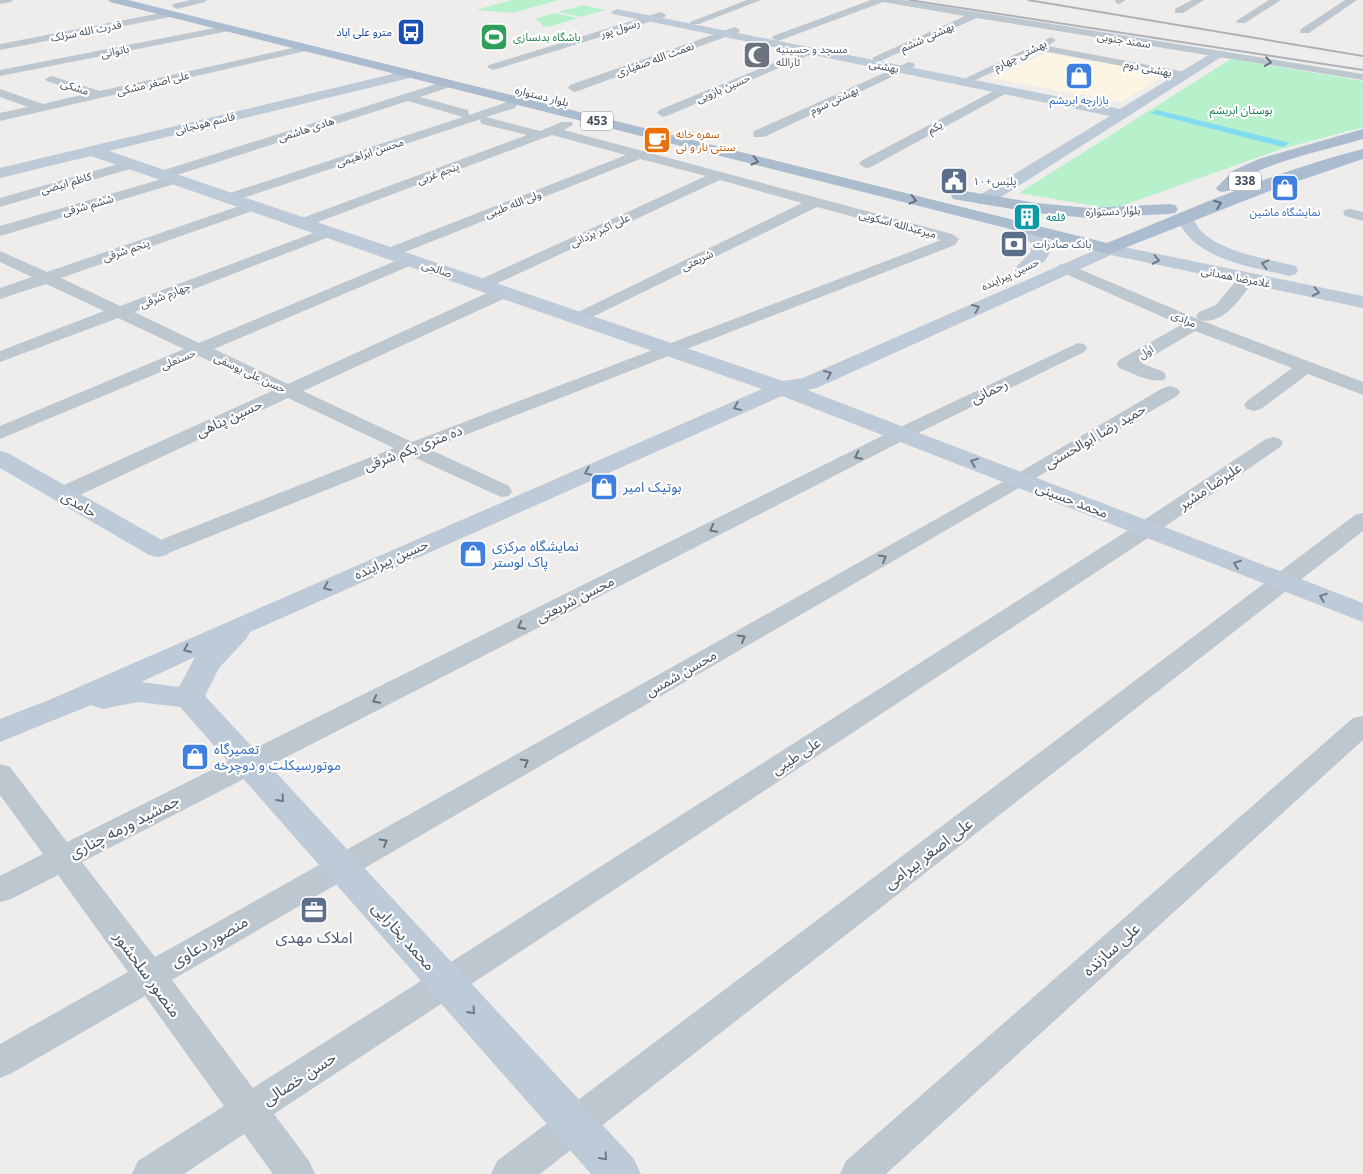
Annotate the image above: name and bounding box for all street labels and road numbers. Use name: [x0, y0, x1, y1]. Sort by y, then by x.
street label: رسول پور: [597, 14, 642, 42]
street label: قدرت الله سرلک: [49, 16, 123, 45]
street label: بهشتی ششم: [898, 18, 957, 57]
street label: سمند جنوبی: [1096, 28, 1152, 51]
street label: بهشتی چهارم: [991, 35, 1049, 75]
street label: نعمت الله صفیاری: [614, 37, 696, 80]
street label: باتوانی: [100, 40, 130, 61]
street label: بهشتی: [868, 55, 900, 76]
street label: بهشتی دوم: [1123, 56, 1173, 80]
street label: علی اصغر مشکی: [115, 67, 191, 98]
street label: حسین بازویی: [693, 69, 753, 106]
street label: مشکی: [59, 75, 91, 98]
street label: بلوار دستواره: [514, 82, 571, 109]
street label: بهشتی سوم: [807, 82, 861, 118]
street label: قاسم هونجانی: [173, 108, 237, 139]
street label: هادی هاشمی: [276, 112, 336, 145]
road number: 453: [581, 112, 613, 130]
street label: یکم: [925, 116, 946, 138]
street label: محسن ابراهیمی: [334, 133, 406, 170]
street label: پنجم غربی: [415, 158, 462, 189]
street label: کاظم ابیضی: [39, 168, 94, 199]
road number: 338: [1229, 172, 1261, 190]
street label: ولی الله طیبی: [483, 186, 543, 221]
street label: ششم شرقی: [60, 190, 116, 221]
street label: بلوار دستواره: [1085, 202, 1141, 219]
street label: میرعبدالله اسکویی: [858, 206, 939, 241]
street label: علی اکبر یزدانی: [568, 209, 632, 250]
street label: پنجم شرقی: [100, 234, 152, 266]
street label: شریعتی: [678, 245, 716, 274]
street label: حسین پیراینده: [978, 253, 1042, 294]
street label: صالحی: [420, 256, 454, 281]
street label: غلامرضا همدانی: [1200, 262, 1272, 291]
street label: چهارم شرقی: [138, 278, 193, 312]
street label: مرادی: [1169, 307, 1199, 331]
street label: اول: [1135, 341, 1156, 362]
street label: حسنعلی: [158, 344, 198, 373]
street label: حسن علی یوسفی: [212, 349, 289, 396]
street label: رحمانی: [967, 373, 1010, 408]
street label: حسین پناهی: [193, 394, 265, 442]
street label: حمید رضا ابوالحسنی: [1040, 399, 1149, 472]
street label: ده متری یکم شرقی: [361, 420, 466, 477]
street label: علیرضا مشیر: [1174, 458, 1245, 514]
street label: محمد حسینی: [1033, 477, 1111, 522]
street label: حامدی: [58, 486, 100, 521]
street label: حسین پیراینده: [351, 534, 431, 584]
street label: محسن شریعتی: [533, 571, 617, 626]
street label: محسن شمس: [642, 645, 720, 701]
street label: علی طیبی: [767, 733, 824, 779]
street label: جمشید ورمه چناری: [65, 789, 183, 863]
street label: علی اصغر بیرامی: [879, 812, 977, 894]
street label: محمد بخارایی: [367, 897, 441, 975]
street label: منصور دعاوی: [166, 910, 252, 972]
street label: علی سازنده: [1077, 917, 1145, 981]
street label: منصور سلحشور: [109, 926, 187, 1021]
street label: حسن خصالی: [258, 1046, 340, 1110]

